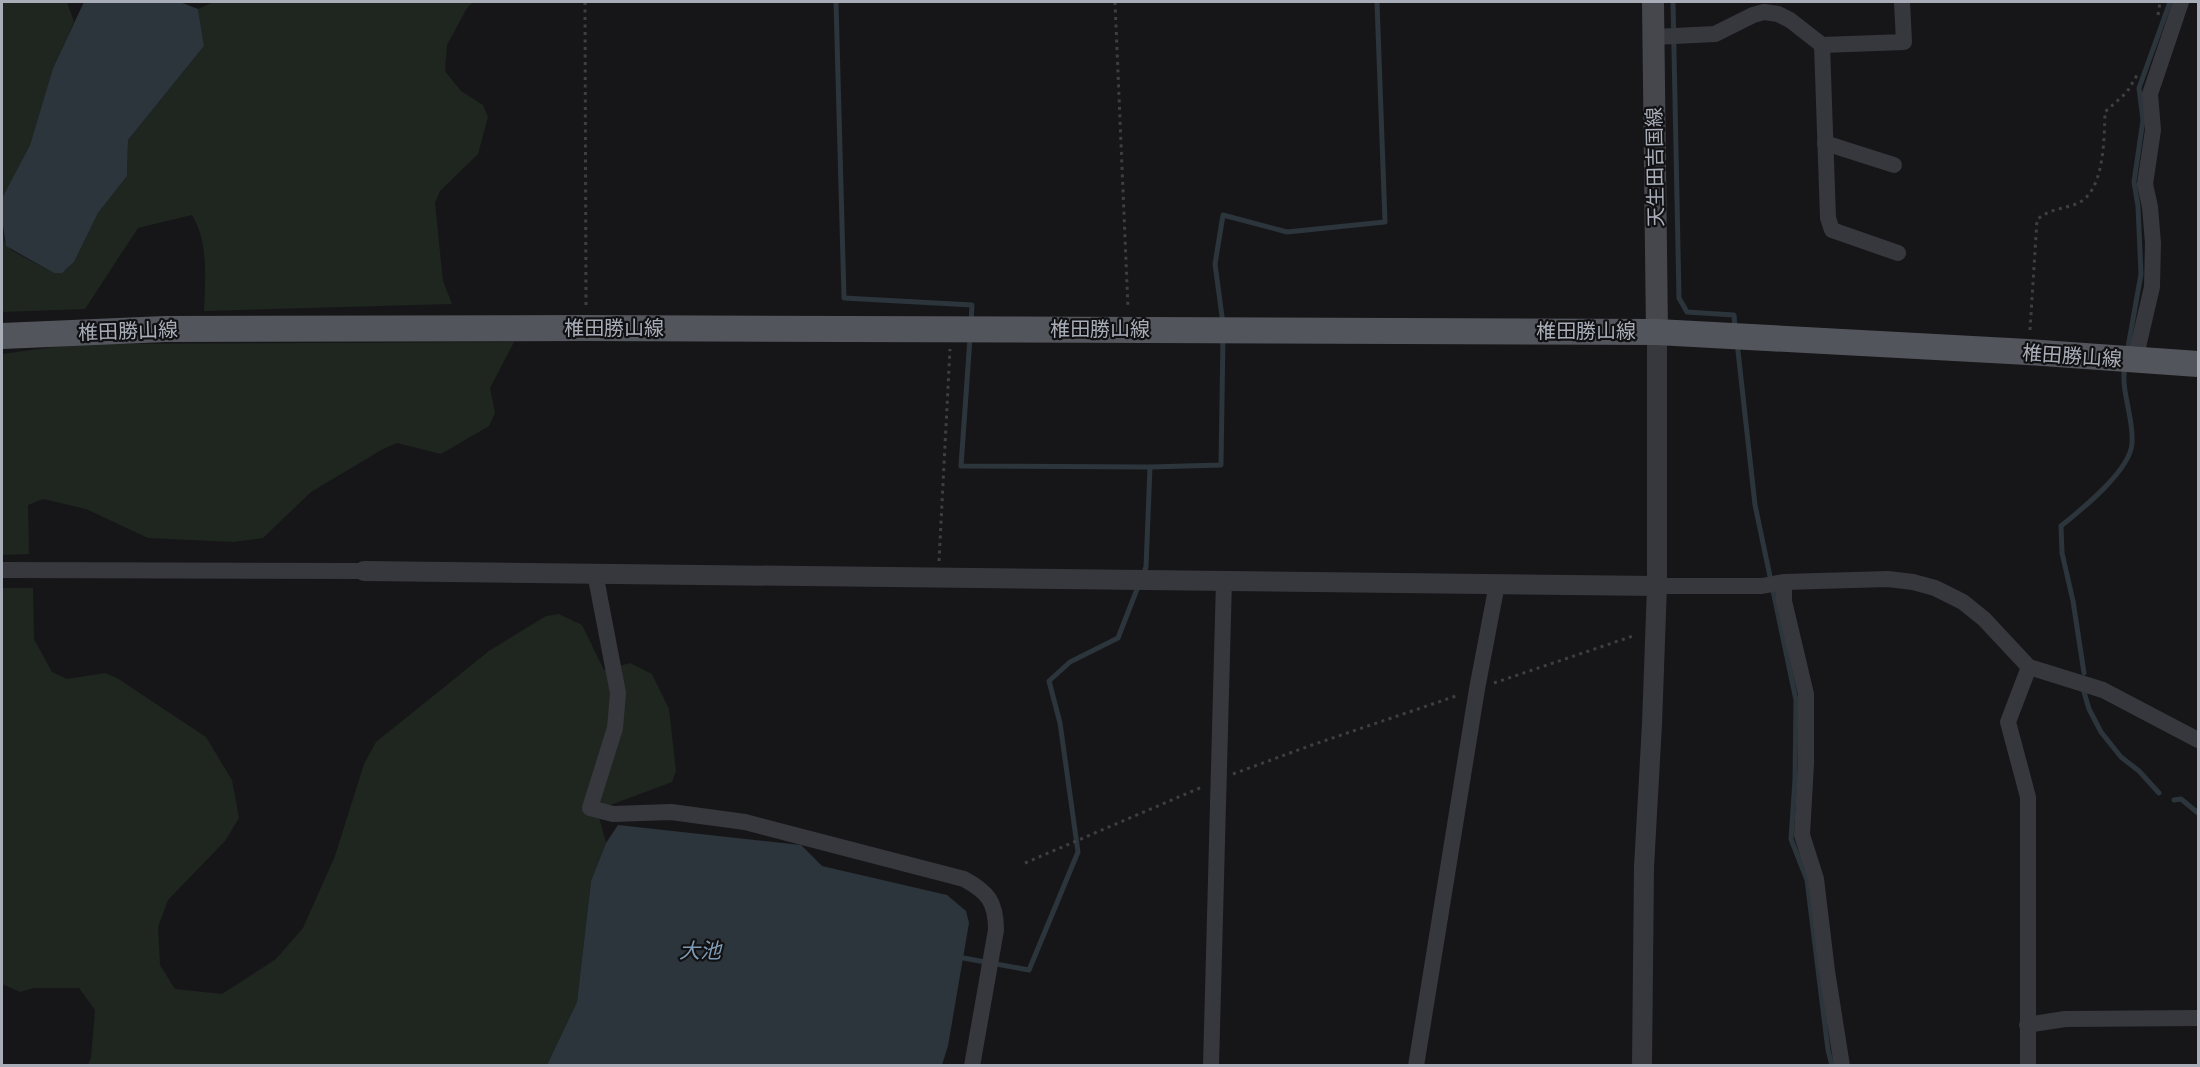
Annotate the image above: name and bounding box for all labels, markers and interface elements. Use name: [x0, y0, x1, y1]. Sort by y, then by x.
street label: 天生田吉国線: [1641, 107, 1669, 227]
street label: 椎田勝山線: [564, 315, 664, 341]
street label: 椎田勝山線: [78, 316, 178, 346]
street label: 椎田勝山線: [1050, 316, 1150, 342]
street label: 椎田勝山線: [1536, 318, 1636, 344]
street label: 椎田勝山線: [2021, 340, 2123, 372]
water label: 大池: [679, 937, 723, 964]

